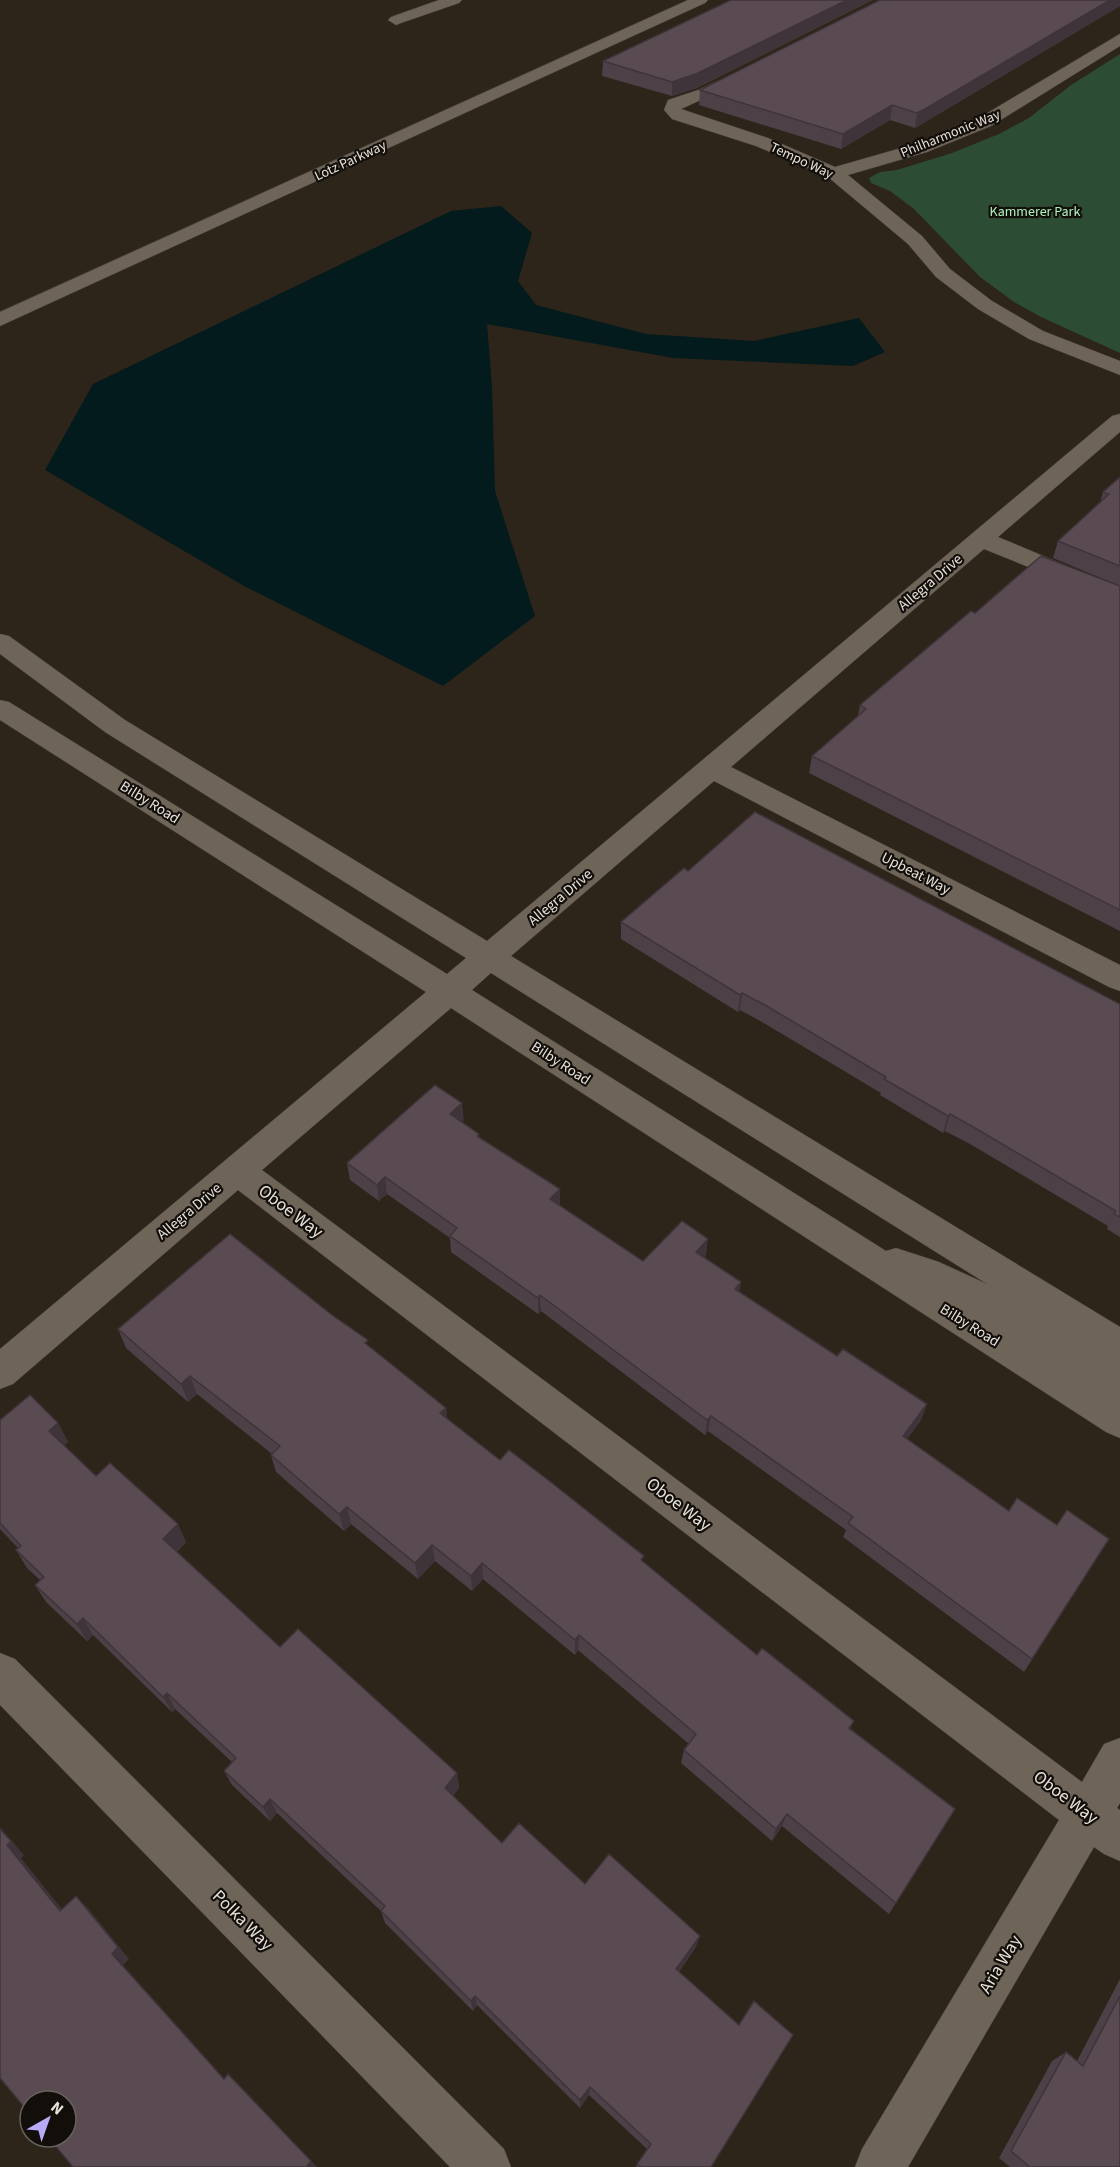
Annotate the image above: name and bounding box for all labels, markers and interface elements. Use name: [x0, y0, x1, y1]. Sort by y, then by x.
street label: Philharmonic Way: [898, 105, 1004, 163]
street label: Lotz Parkway: [311, 135, 390, 186]
street label: Tempo Way: [767, 138, 837, 184]
park label: Kammerer Park: [990, 202, 1080, 222]
street label: Allegra Drive: [893, 549, 967, 616]
street label: Bilby Road: [116, 776, 184, 829]
street label: Upbeat Way: [878, 847, 954, 900]
street label: Allegra Drive: [523, 864, 597, 931]
street label: Bilby Road: [527, 1036, 594, 1090]
street label: Allegra Drive: [152, 1178, 226, 1245]
street label: Oboe Way: [253, 1179, 329, 1244]
street label: Bilby Road: [936, 1299, 1004, 1352]
street label: Oboe Way: [641, 1472, 717, 1537]
street label: Oboe Way: [1028, 1765, 1104, 1830]
street label: Polka Way: [207, 1884, 279, 1957]
street label: Aria Way: [973, 1930, 1028, 1998]
north arrow: [18, 2089, 78, 2149]
text: N: [46, 2096, 68, 2120]

